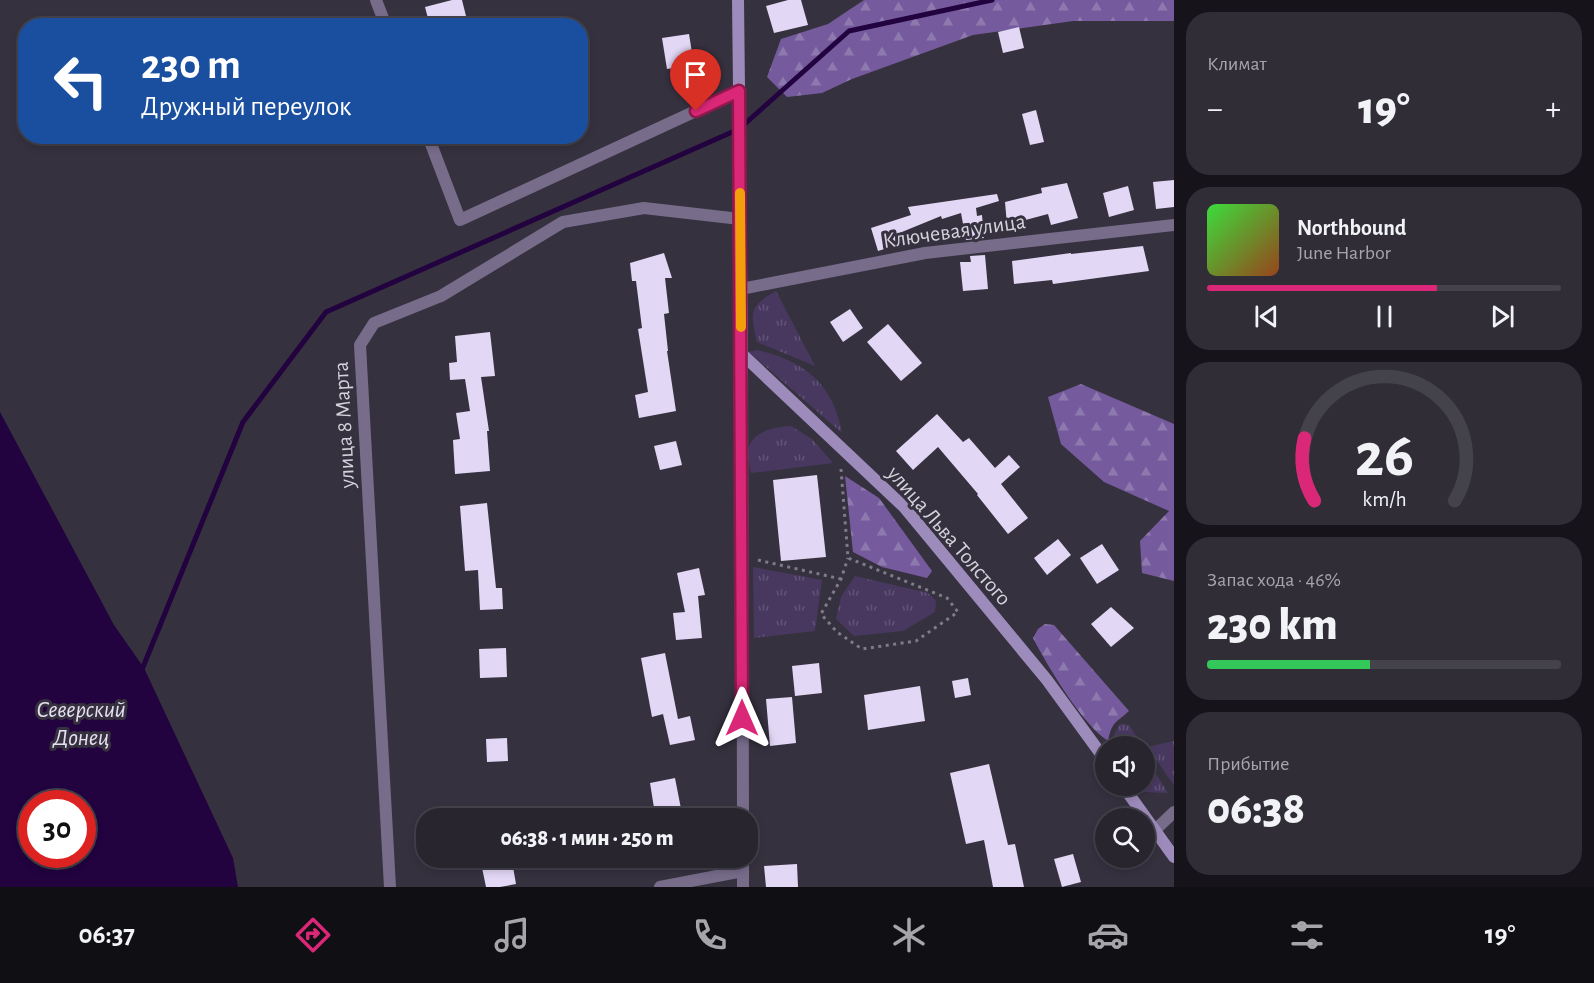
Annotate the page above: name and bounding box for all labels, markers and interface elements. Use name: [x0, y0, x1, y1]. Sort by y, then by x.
icon: left: [42, 42, 120, 120]
text: 230 m: [141, 44, 241, 86]
pin: [670, 49, 721, 111]
text: Климат: [1207, 54, 1267, 74]
icon: arrive: [679, 58, 712, 91]
text: 19°: [1358, 87, 1410, 132]
text: Дружный переулок: [141, 93, 352, 120]
text: −: [1207, 93, 1223, 126]
text: +: [1545, 93, 1561, 126]
street label: Ключевая улица: [881, 210, 1027, 252]
text: Northbound: [1297, 217, 1406, 239]
text: June Harbor: [1297, 243, 1391, 263]
icon: previous: [1250, 300, 1283, 333]
icon: pause: [1368, 300, 1401, 333]
icon: next: [1486, 300, 1519, 333]
street label: улица 8 Марта: [330, 361, 358, 490]
text: 26: [1354, 425, 1414, 487]
street label: улица Льва Толстого: [882, 461, 1015, 609]
text: km/h: [1362, 489, 1406, 510]
text: Запас хода · 46%: [1207, 570, 1341, 590]
text: 230 km: [1207, 603, 1338, 648]
position arrow: [710, 686, 774, 750]
water label: Северский Донец: [36, 698, 126, 750]
map controls: [1095, 736, 1155, 868]
button: sound: [1095, 736, 1155, 796]
text: Прибытие: [1207, 754, 1289, 774]
text: 06:38: [1207, 787, 1305, 832]
speed limit sign: 30: [18, 790, 96, 868]
button: search: [1095, 808, 1155, 868]
text: 06:38 · 1 мин · 250 m: [500, 827, 674, 849]
icon: directions: [292, 914, 334, 956]
icon: music: [491, 914, 533, 956]
icon: phone: [689, 914, 731, 956]
icon: climate: [888, 914, 930, 956]
icon: car: [1087, 914, 1129, 956]
icon: filters: [1286, 914, 1328, 956]
text: 06:37: [78, 921, 135, 948]
text: 19°: [1485, 921, 1515, 948]

